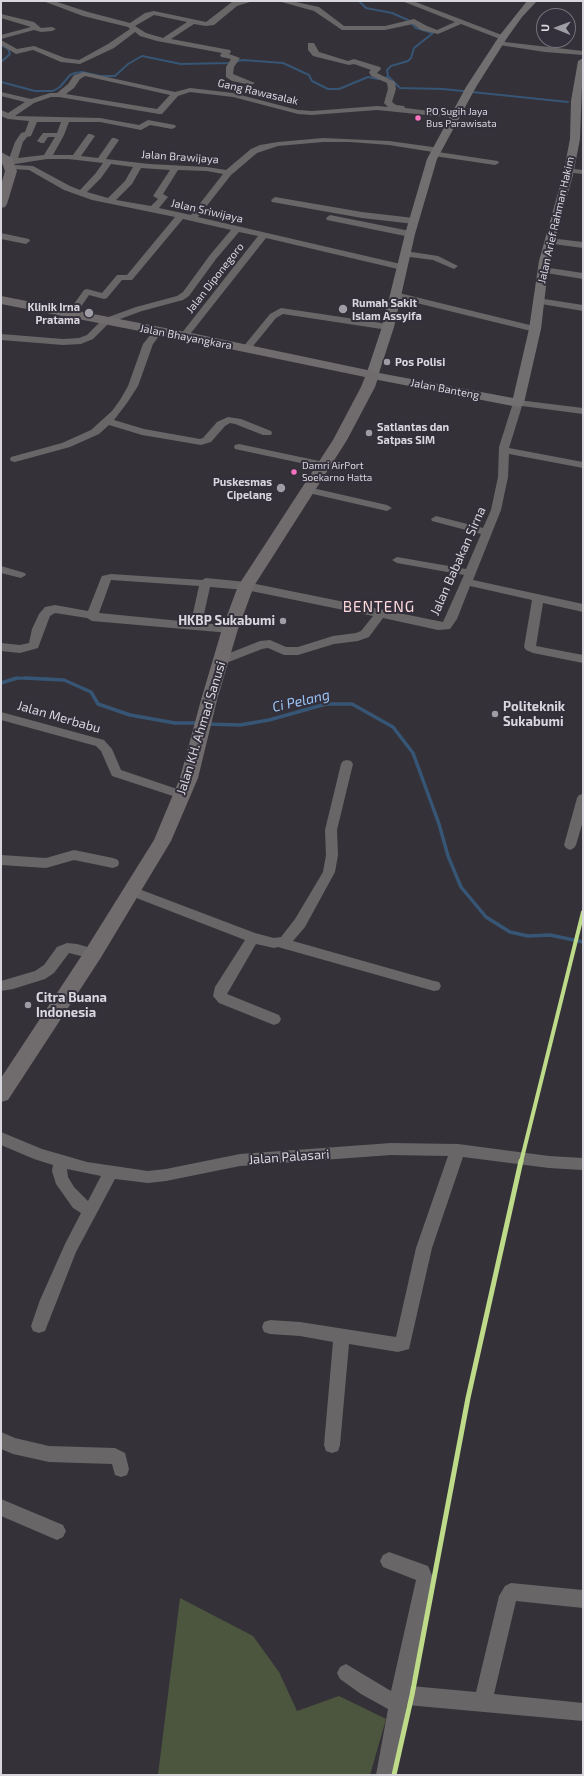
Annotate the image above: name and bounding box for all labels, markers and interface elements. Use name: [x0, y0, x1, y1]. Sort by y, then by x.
north arrow: [536, 8, 576, 48]
text: U: [538, 24, 551, 32]
street label: Gang Rawasalak: [216, 76, 300, 108]
place label: PO Sugih Jaya Bus Parawisata: [426, 106, 497, 130]
marker: PO Sugih Jaya Bus Parawisata: [413, 113, 423, 123]
street label: Jalan Brawijaya: [141, 148, 219, 166]
street label: Jalan Arief Rahman Hakim: [535, 155, 577, 285]
street label: Jalan Sriwijaya: [170, 196, 244, 226]
street label: Jalan Diponegoro: [183, 240, 247, 316]
place label: Rumah Sakit Islam Assyifa: [352, 296, 422, 322]
place label: Klinik Irna Pratama: [27, 300, 80, 326]
marker: Rumah Sakit Islam Assyifa: [337, 303, 349, 315]
marker: Klinik Irna Pratama: [83, 307, 95, 319]
street label: Jalan Bhayangkara: [139, 322, 233, 352]
place label: Pos Polisi: [395, 355, 445, 369]
marker: Pos Polisi: [382, 357, 392, 367]
street label: Jalan Banteng: [409, 376, 481, 402]
place label: Satlantas dan Satpas SIM: [377, 420, 449, 446]
marker: Satlantas dan Satpas SIM: [364, 428, 374, 438]
place label: Damri AirPort Soekarno Hatta: [302, 460, 372, 484]
marker: Damri AirPort Soekarno Hatta: [289, 467, 299, 477]
place label: Puskesmas Cipelang: [213, 475, 272, 501]
marker: Puskesmas Cipelang: [275, 482, 287, 494]
street label: Jalan Babakan Sirna: [427, 504, 489, 618]
district label: BENTENG: [343, 598, 415, 616]
place label: HKBP Sukabumi: [178, 613, 275, 629]
marker: HKBP Sukabumi: [278, 616, 288, 626]
street label: Jalan KH. Ahmad Sanusi: [173, 659, 229, 797]
water label: Ci Pelang: [271, 686, 331, 716]
street label: Jalan Merbabu: [16, 698, 102, 736]
place label: Politeknik Sukabumi: [503, 699, 565, 730]
marker: Politeknik Sukabumi: [490, 709, 500, 719]
place label: Citra Buana Indonesia: [36, 990, 107, 1021]
marker: Citra Buana Indonesia: [23, 1000, 33, 1010]
street label: Jalan Palasari: [248, 1146, 330, 1168]

